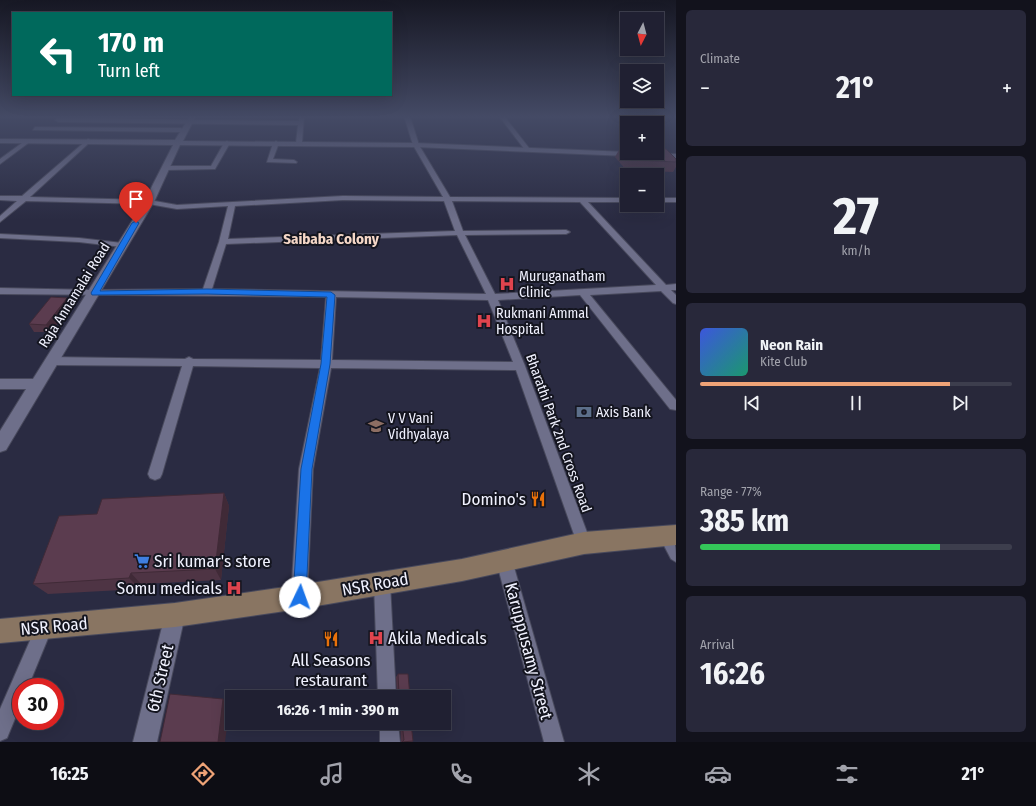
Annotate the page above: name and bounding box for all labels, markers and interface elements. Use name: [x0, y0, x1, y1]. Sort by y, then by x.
north arrow: [620, 12, 664, 56]
map controls: [620, 12, 664, 212]
text: 170 m: [98, 26, 164, 59]
icon: left: [32, 28, 84, 80]
text: Climate: [700, 51, 740, 66]
text: Turn left: [98, 60, 160, 82]
button: layers: [620, 64, 664, 108]
text: 21°: [836, 70, 876, 106]
text: −: [700, 75, 710, 102]
text: +: [1002, 75, 1012, 102]
button: +: [620, 116, 664, 160]
button: −: [620, 168, 664, 212]
pin: [119, 182, 153, 223]
text: 27: [833, 185, 879, 248]
icon: arrive: [125, 188, 147, 210]
district label: Saibaba Colony: [283, 230, 380, 248]
street label: Raja Annamalai Road: [35, 240, 114, 351]
text: km/h: [842, 243, 871, 258]
place label: Muruganatham Clinic: [519, 268, 605, 301]
hospital icon: Muruganatham Clinic: [498, 275, 516, 293]
place label: Rukmani Ammal Hospital: [496, 305, 589, 338]
hospital icon: Rukmani Ammal Hospital: [475, 312, 493, 330]
text: Neon Rain: [760, 336, 823, 354]
street label: Bharathi Park 2nd Cross Road: [522, 352, 595, 515]
text: Kite Club: [760, 354, 807, 369]
icon: previous: [741, 392, 763, 414]
icon: pause: [845, 392, 867, 414]
icon: next: [949, 392, 971, 414]
bank icon: Axis Bank: [575, 403, 593, 421]
place label: Axis Bank: [596, 404, 651, 421]
place label: V V Vani Vidhyalaya: [388, 410, 450, 443]
school or university icon: V V Vani Vidhyalaya: [367, 417, 385, 435]
text: Range · 77%: [700, 484, 762, 499]
place label: Domino's: [462, 489, 526, 510]
restaurant icon: Domino's: [529, 490, 547, 508]
text: 385 km: [700, 503, 789, 539]
place label: Sri kumar's store: [154, 551, 271, 572]
supermarket icon: Sri kumar's store: [133, 552, 151, 570]
street label: NSR Road: [340, 568, 410, 601]
position arrow: [279, 576, 321, 618]
place label: Somu medicals: [117, 578, 222, 599]
hospital icon: Somu medicals: [225, 579, 243, 597]
street label: Karuppusamy Street: [500, 580, 557, 722]
street label: NSR Road: [20, 613, 88, 640]
place label: Akila Medicals: [388, 628, 487, 649]
hospital icon: Akila Medicals: [367, 629, 385, 647]
restaurant icon: All Seasons restaurant: [322, 630, 340, 648]
text: Arrival: [700, 637, 734, 652]
street label: 6th Street: [143, 642, 179, 714]
place label: All Seasons restaurant: [291, 650, 371, 691]
text: 16:26: [700, 656, 765, 692]
speed limit sign: 30: [12, 678, 64, 730]
text: 16:26 · 1 min · 390 m: [277, 701, 399, 719]
icon: directions: [189, 760, 217, 788]
icon: music: [318, 760, 346, 788]
icon: phone: [447, 760, 475, 788]
icon: climate: [575, 760, 603, 788]
icon: car: [704, 760, 732, 788]
icon: filters: [833, 760, 861, 788]
text: 16:25: [50, 763, 89, 785]
text: 21°: [961, 763, 986, 785]

